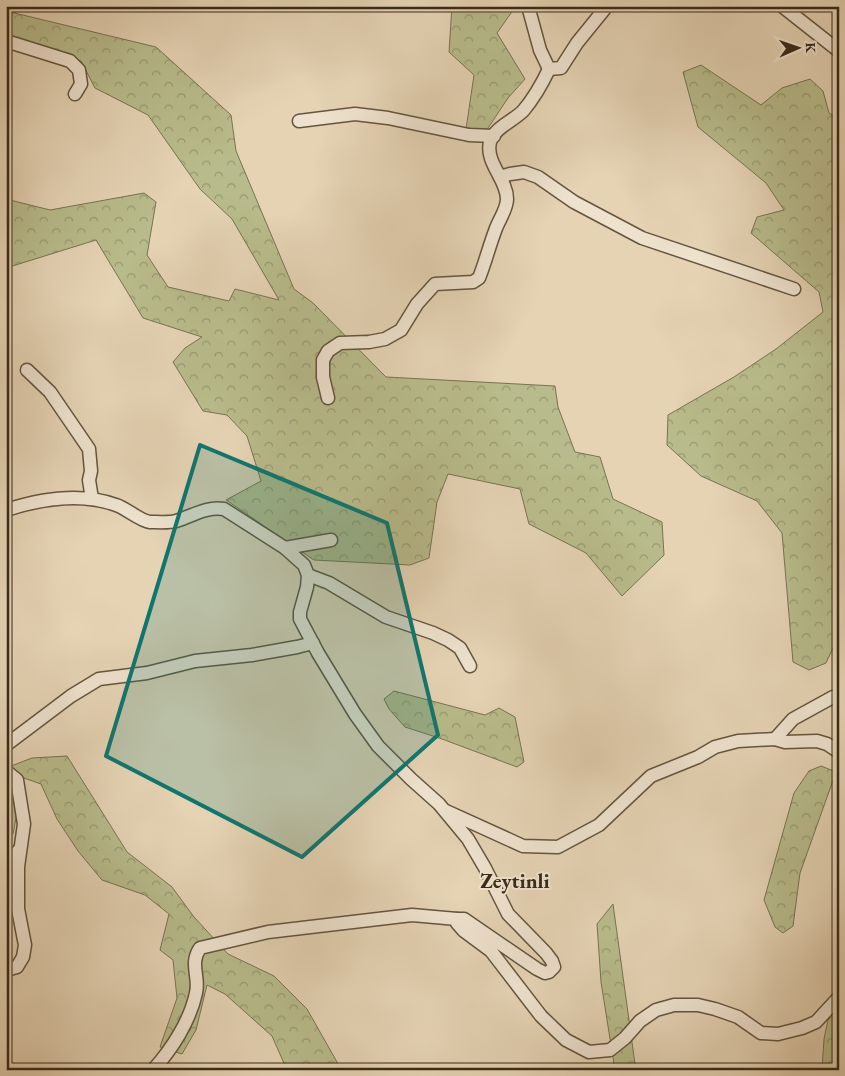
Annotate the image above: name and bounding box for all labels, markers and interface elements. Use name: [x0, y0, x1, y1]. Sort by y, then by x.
north arrow: [772, 22, 822, 72]
text: K: [802, 42, 820, 54]
district label: Zeytinli: [480, 867, 550, 894]

